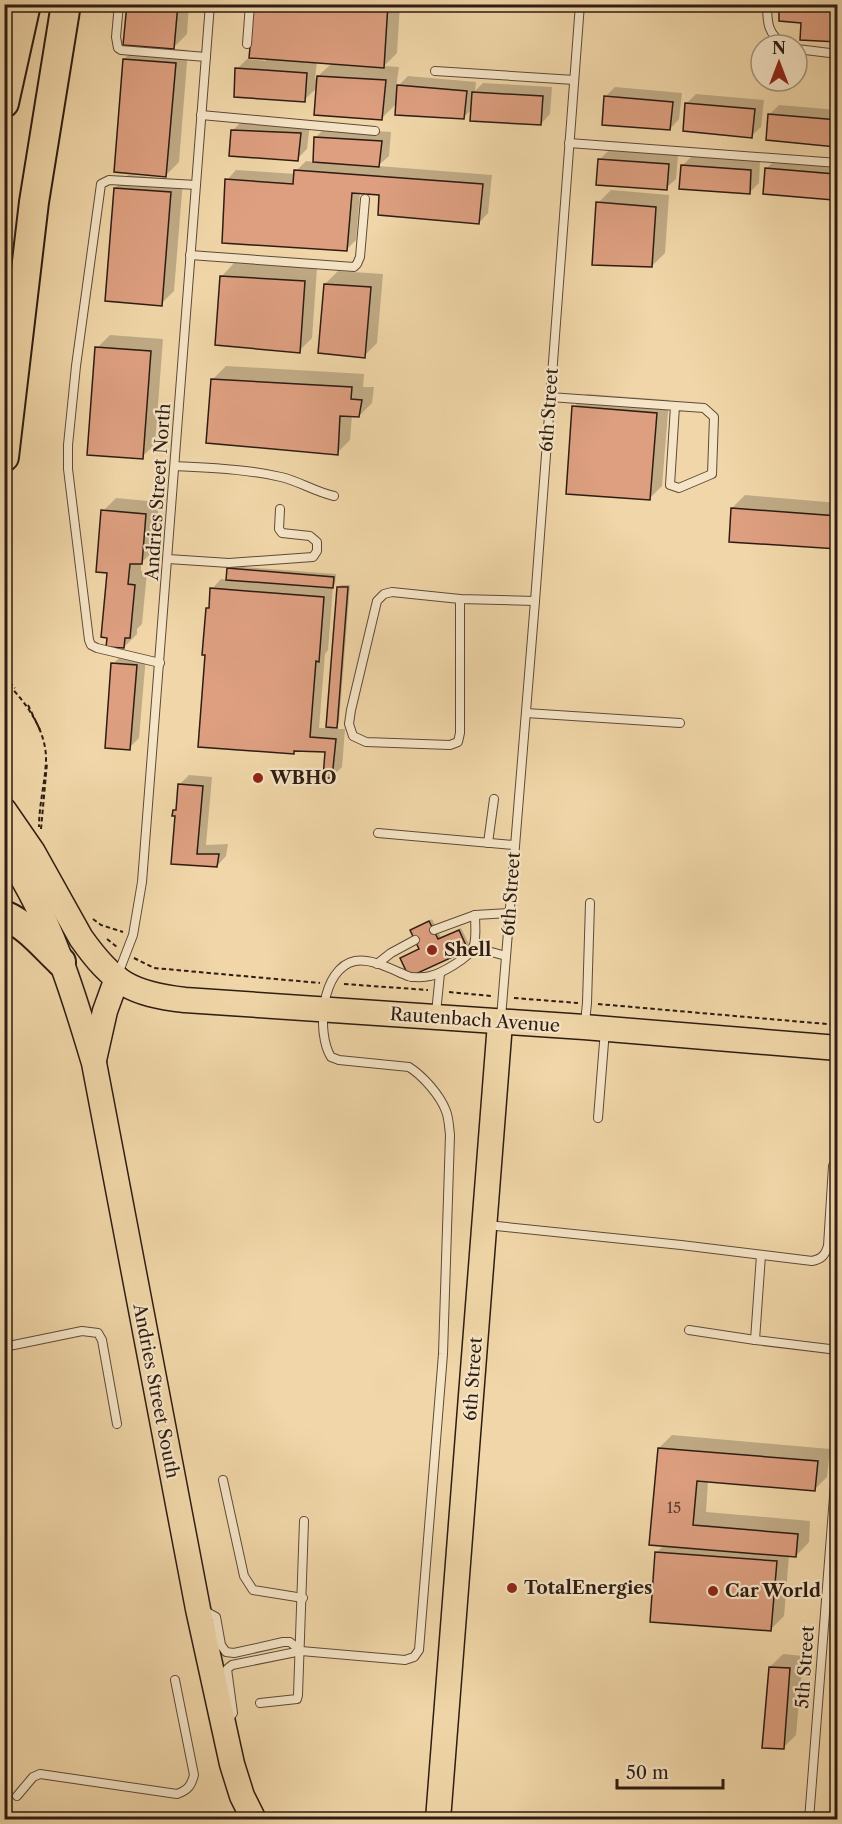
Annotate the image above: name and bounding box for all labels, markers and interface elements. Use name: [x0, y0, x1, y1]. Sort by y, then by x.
north arrow: [749, 33, 809, 93]
text: N: [772, 38, 786, 58]
street label: 6th Street: [535, 367, 563, 453]
street label: Andries Street North: [141, 403, 175, 582]
place label: WBHO: [269, 767, 337, 789]
marker: WBHO: [251, 771, 265, 785]
street label: 6th Street: [497, 851, 525, 937]
place label: Shell: [444, 939, 491, 961]
marker: Shell: [425, 943, 439, 957]
street label: Rautenbach Avenue: [389, 1003, 561, 1037]
street label: Andries Street South: [128, 1301, 184, 1480]
street label: 6th Street: [459, 1336, 487, 1422]
house number: 15: [667, 1498, 681, 1517]
place label: TotalEnergies: [524, 1577, 652, 1599]
place label: Car World: [725, 1580, 821, 1602]
marker: TotalEnergies: [505, 1581, 519, 1595]
marker: Car World: [706, 1584, 720, 1598]
street label: 5th Street: [791, 1624, 819, 1709]
scale bar: [617, 1752, 724, 1790]
text: 50 m: [626, 1762, 669, 1784]

